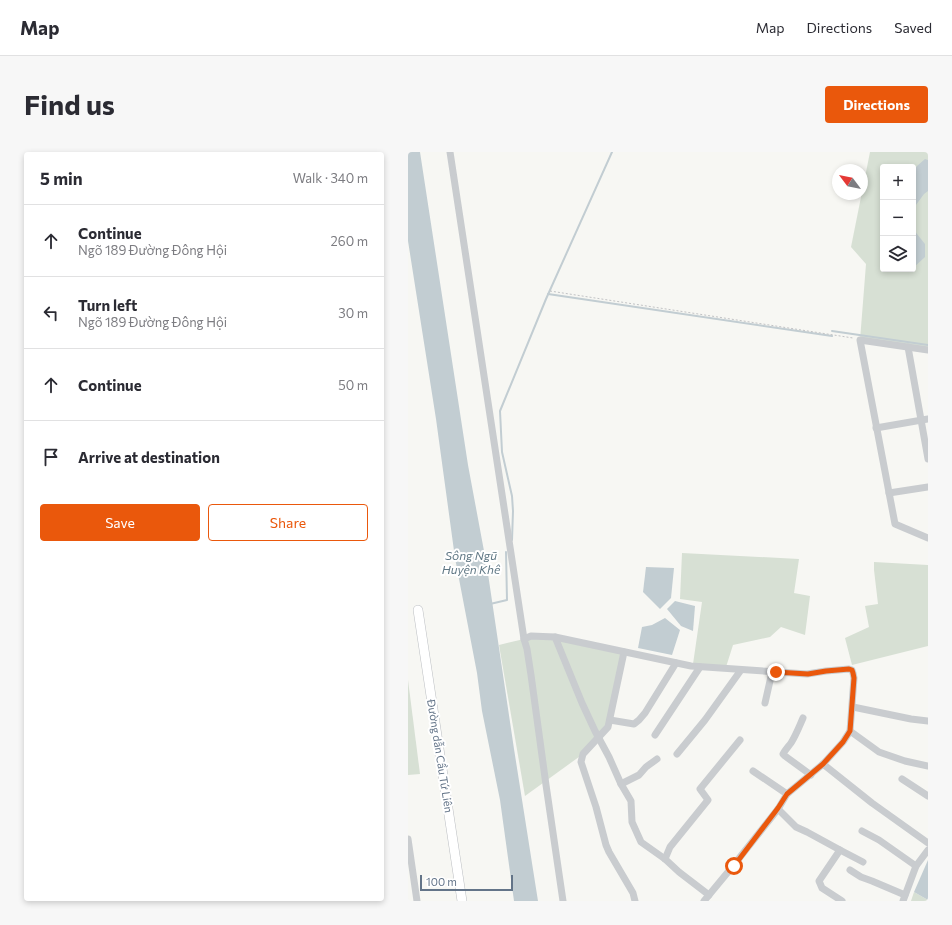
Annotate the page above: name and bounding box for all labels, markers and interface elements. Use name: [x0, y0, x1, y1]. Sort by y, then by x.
text: Map: [20, 16, 59, 39]
text: Map: [756, 19, 785, 36]
text: Directions: [807, 19, 872, 36]
text: Saved: [894, 19, 932, 36]
button: Directions: [825, 86, 928, 123]
text: Find us: [24, 87, 115, 121]
north arrow: [832, 164, 868, 200]
map controls: [880, 164, 916, 272]
button: +: [880, 164, 916, 200]
text: 5 min: [40, 168, 83, 189]
text: Walk · 340 m: [293, 170, 368, 186]
button: −: [880, 200, 916, 236]
text: Continue: [78, 224, 142, 242]
icon: ahead: [40, 230, 62, 252]
text: 260 m: [331, 233, 368, 249]
button: layers: [880, 236, 916, 272]
text: Ngõ 189 Đường Đông Hội: [78, 242, 227, 258]
text: Turn left: [78, 296, 137, 314]
icon: left: [40, 302, 62, 324]
text: 30 m: [338, 305, 368, 321]
text: Ngõ 189 Đường Đông Hội: [78, 314, 227, 330]
icon: ahead: [40, 374, 62, 396]
text: Continue: [78, 376, 142, 394]
text: 50 m: [338, 377, 368, 393]
icon: arrive: [40, 446, 62, 468]
text: Arrive at destination: [78, 448, 220, 466]
button: Save: [40, 504, 200, 541]
button: Share: [208, 504, 368, 541]
water label: Sông Ngũ Huyện Khê: [442, 548, 501, 576]
route end: [767, 663, 785, 681]
street label: Đường dẫn Cầu Tứ Liên: [425, 697, 457, 814]
route start: [725, 857, 743, 875]
scale bar: [420, 873, 513, 892]
text: 100 m: [426, 875, 457, 888]

